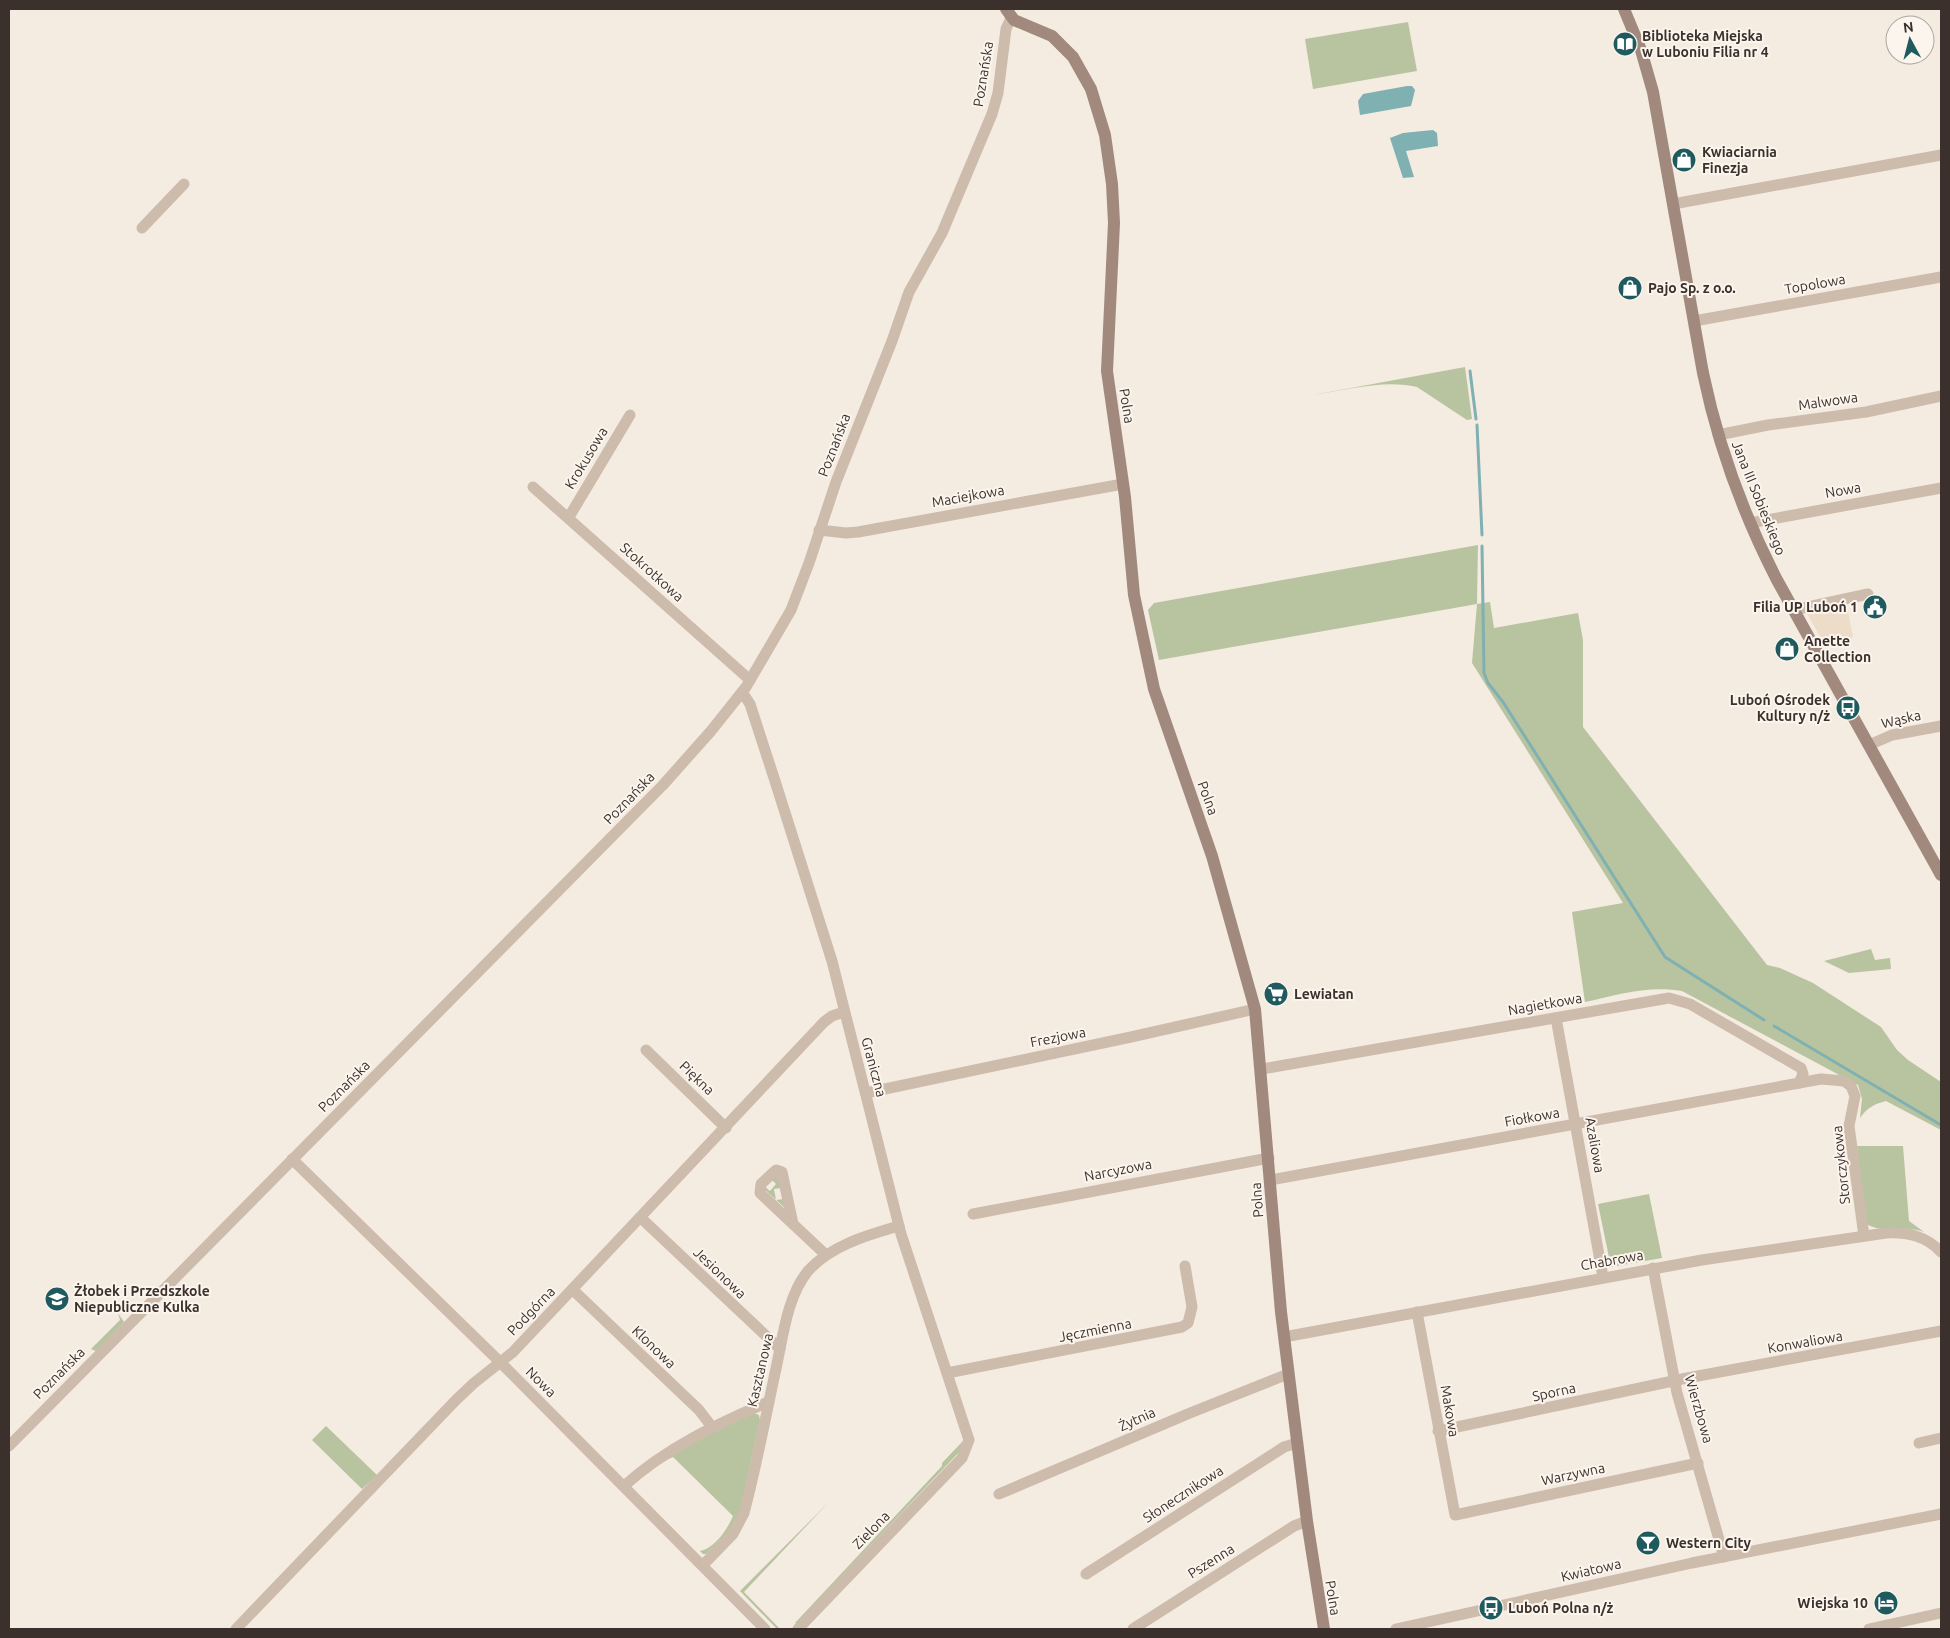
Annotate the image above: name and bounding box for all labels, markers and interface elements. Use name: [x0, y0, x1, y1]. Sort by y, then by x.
north arrow: [1885, 15, 1935, 65]
text: N: [1902, 19, 1915, 36]
place label: Biblioteka Miejska w Luboniu Filia nr 4: [1642, 28, 1769, 60]
library icon: Biblioteka Miejska w Luboniu Filia nr 4: [1612, 31, 1638, 57]
street label: Poznańska: [970, 40, 996, 108]
place label: Kwiaciarnia Finezja: [1702, 144, 1777, 176]
shop icon: Kwiaciarnia Finezja: [1671, 147, 1697, 173]
street label: Topolowa: [1783, 271, 1847, 297]
shop icon: Pajo Sp. z o.o.: [1617, 275, 1643, 301]
place label: Pajo Sp. z o.o.: [1648, 280, 1736, 296]
street label: Polna: [1116, 387, 1138, 425]
street label: Malwowa: [1797, 389, 1859, 413]
street label: Poznańska: [815, 411, 853, 479]
street label: Krokusowa: [561, 424, 611, 492]
street label: Jana III Sobieskiego: [1729, 439, 1789, 557]
street label: Nowa: [1824, 479, 1862, 501]
street label: Maciejkowa: [930, 482, 1006, 510]
street label: Stokrotkowa: [617, 539, 687, 605]
public building icon: Filia UP Luboń 1: [1862, 594, 1888, 620]
place label: Filia UP Luboń 1: [1753, 599, 1858, 615]
place label: Anette Collection: [1804, 633, 1871, 665]
shop icon: Anette Collection: [1774, 636, 1800, 662]
place label: Luboń Ośrodek Kultury n/ż: [1730, 692, 1830, 724]
bus stop icon: Luboń Ośrodek Kultury n/ż: [1835, 695, 1861, 721]
street label: Wąska: [1880, 707, 1922, 731]
street label: Poznańska: [600, 769, 658, 827]
street label: Polna: [1194, 779, 1222, 817]
supermarket icon: Lewiatan: [1263, 981, 1289, 1007]
place label: Lewiatan: [1294, 986, 1354, 1002]
street label: Nagietkowa: [1507, 990, 1583, 1018]
street label: Frezjowa: [1029, 1024, 1087, 1050]
street label: Graniczna: [858, 1035, 890, 1099]
street label: Poznańska: [315, 1057, 373, 1115]
street label: Piękna: [676, 1058, 718, 1098]
street label: Fiołkowa: [1503, 1104, 1561, 1130]
street label: Azaliowa: [1582, 1116, 1608, 1174]
street label: Storczykowa: [1829, 1125, 1853, 1205]
street label: Narcyzowa: [1083, 1156, 1153, 1184]
street label: Polna: [1248, 1182, 1266, 1218]
street label: Jesionowa: [691, 1244, 749, 1302]
street label: Chabrowa: [1579, 1247, 1645, 1273]
place label: Żłobek i Przedszkole Niepubliczne Kulka: [74, 1282, 210, 1315]
street label: Podgórna: [504, 1283, 558, 1339]
school or university icon: Żłobek i Przedszkole Niepubliczne Kulka: [44, 1286, 70, 1312]
street label: Jęczmienna: [1057, 1315, 1133, 1345]
street label: Klonowa: [629, 1322, 679, 1372]
street label: Konwaliowa: [1766, 1328, 1844, 1356]
street label: Kasztanowa: [744, 1332, 776, 1408]
street label: Poznańska: [30, 1344, 88, 1402]
street label: Nowa: [523, 1364, 559, 1400]
street label: Wierzbowa: [1682, 1373, 1716, 1445]
street label: Sporna: [1531, 1380, 1577, 1404]
street label: Makowa: [1438, 1384, 1462, 1438]
street label: Żytnia: [1116, 1404, 1158, 1434]
street label: Warzywna: [1540, 1459, 1606, 1489]
street label: Słonecznikowa: [1140, 1462, 1226, 1526]
street label: Zielona: [849, 1508, 893, 1552]
bar icon: Western City: [1635, 1530, 1661, 1556]
place label: Western City: [1666, 1535, 1752, 1551]
street label: Pszenna: [1185, 1541, 1237, 1581]
street label: Kwiatowa: [1559, 1555, 1623, 1585]
street label: Polna: [1322, 1579, 1344, 1617]
hotel icon: Wiejska 10: [1873, 1590, 1899, 1616]
bus stop icon: Luboń Polna n/ż: [1478, 1595, 1504, 1621]
place label: Wiejska 10: [1797, 1595, 1868, 1611]
place label: Luboń Polna n/ż: [1508, 1600, 1614, 1616]

